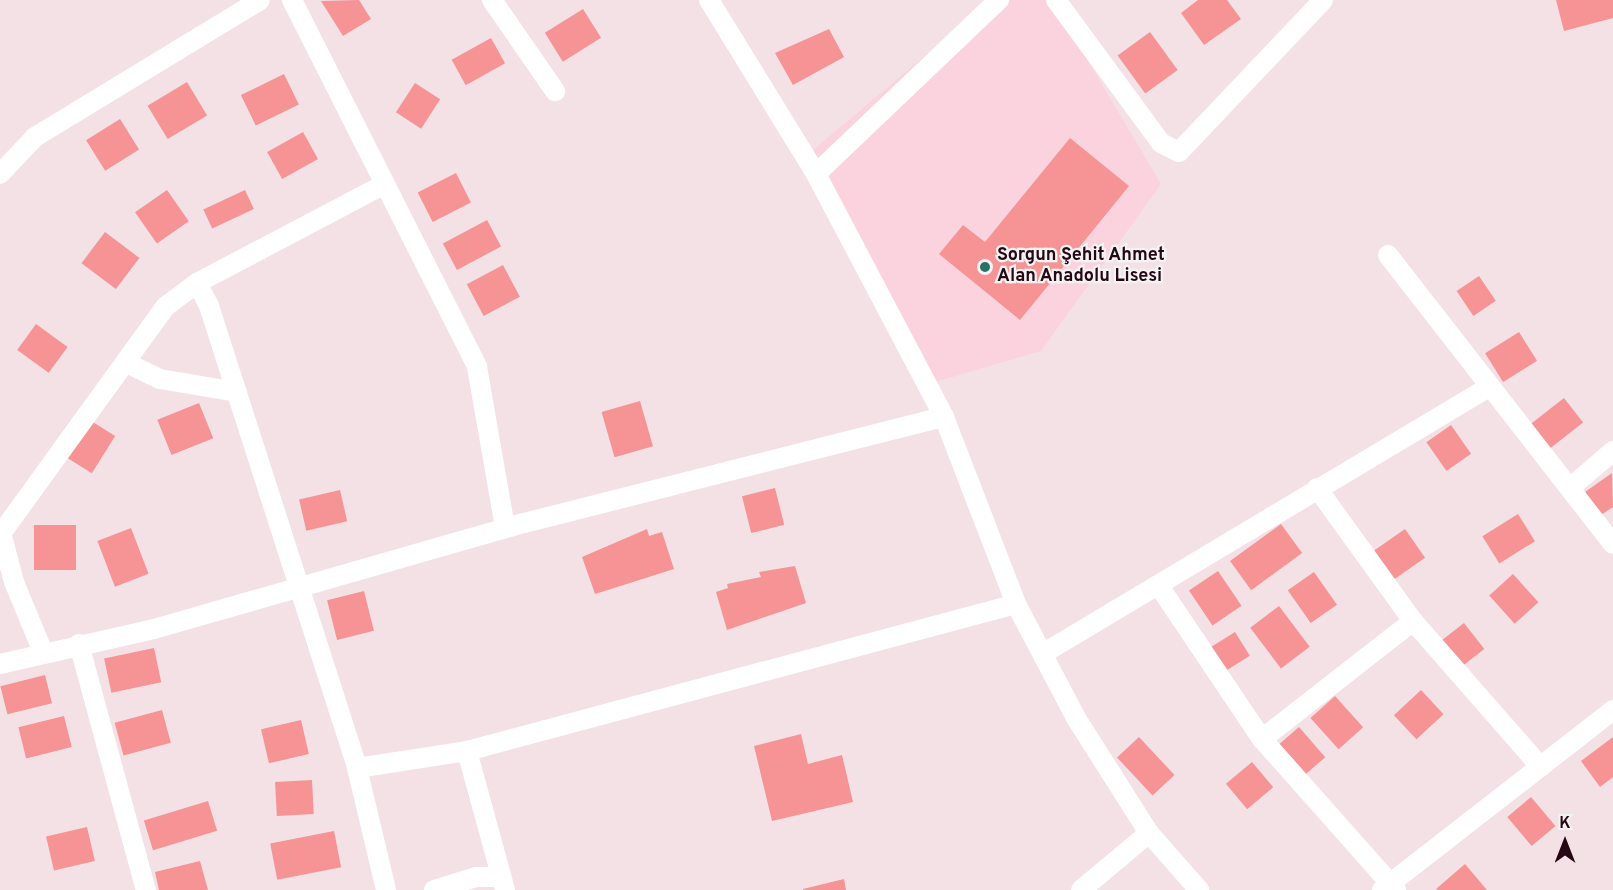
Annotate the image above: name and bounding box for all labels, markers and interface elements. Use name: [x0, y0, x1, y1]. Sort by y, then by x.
place label: Sorgun Şehit Ahmet Alan Anadolu Lisesi: [997, 246, 1166, 288]
marker: Sorgun Şehit Ahmet Alan Anadolu Lisesi: [978, 260, 992, 274]
north arrow: [1535, 812, 1595, 872]
text: K: [1559, 814, 1571, 834]

